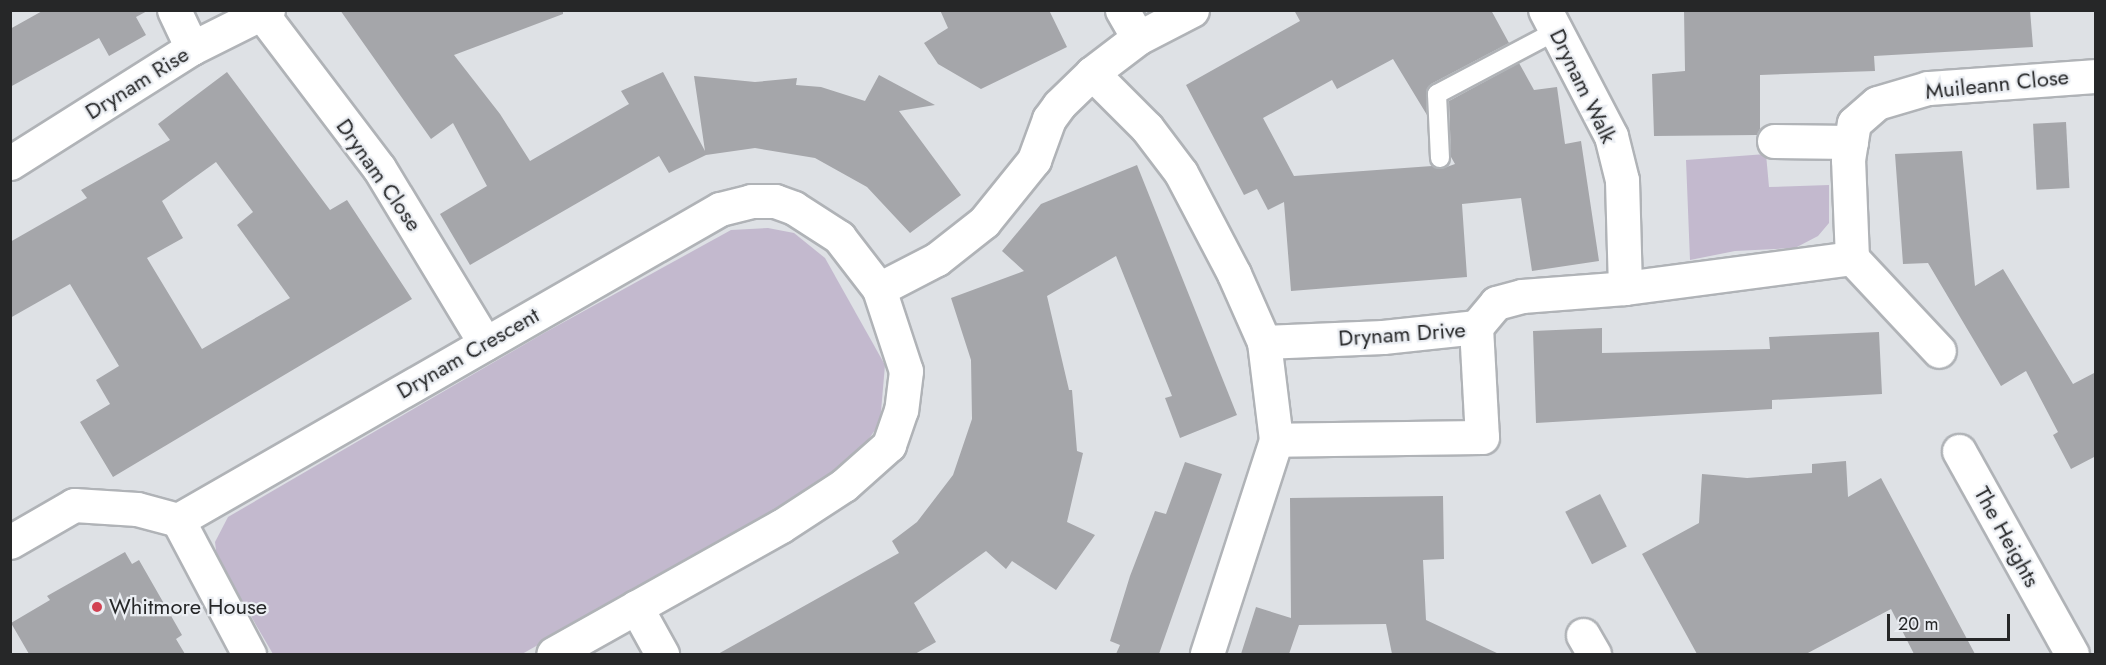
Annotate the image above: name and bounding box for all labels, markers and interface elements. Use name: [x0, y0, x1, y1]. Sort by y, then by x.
street label: Drynam Walk: [1544, 25, 1622, 147]
street label: Drynam Rise: [80, 41, 194, 125]
street label: Muileann Close: [1924, 63, 2070, 105]
street label: Drynam Close: [331, 114, 427, 236]
street label: Drynam Crescent: [392, 302, 544, 404]
street label: Drynam Drive: [1337, 316, 1467, 352]
street label: The Heights: [1969, 482, 2045, 592]
place label: Whitmore House: [109, 594, 267, 620]
marker: Whitmore House: [90, 600, 104, 614]
scale bar: [1890, 602, 2013, 640]
text: 20 m: [1898, 611, 1938, 637]

